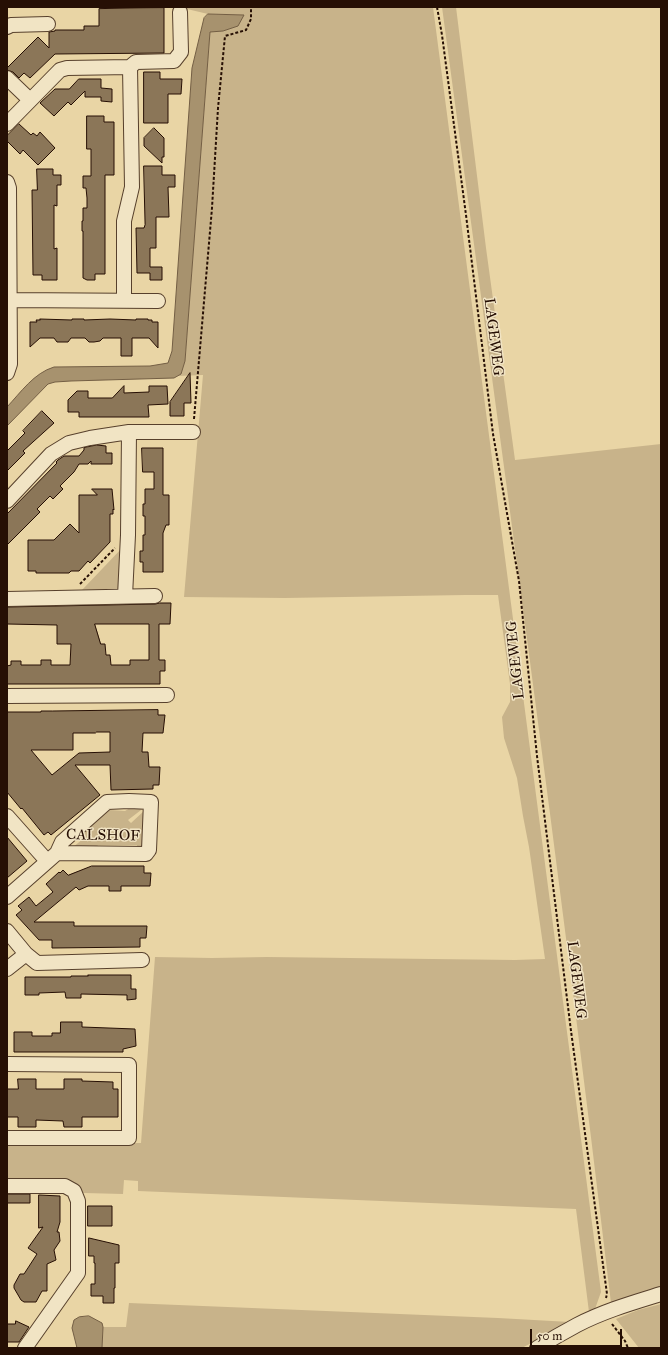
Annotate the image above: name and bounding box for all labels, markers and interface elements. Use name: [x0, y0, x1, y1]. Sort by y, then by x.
street label: LAGEWEG: [479, 297, 507, 377]
street label: LAGEWEG: [503, 620, 529, 700]
street label: CALSHOF: [66, 826, 140, 846]
street label: LAGEWEG: [562, 940, 590, 1020]
scale bar: [532, 1321, 624, 1347]
text: 50 m: [537, 1329, 562, 1343]

